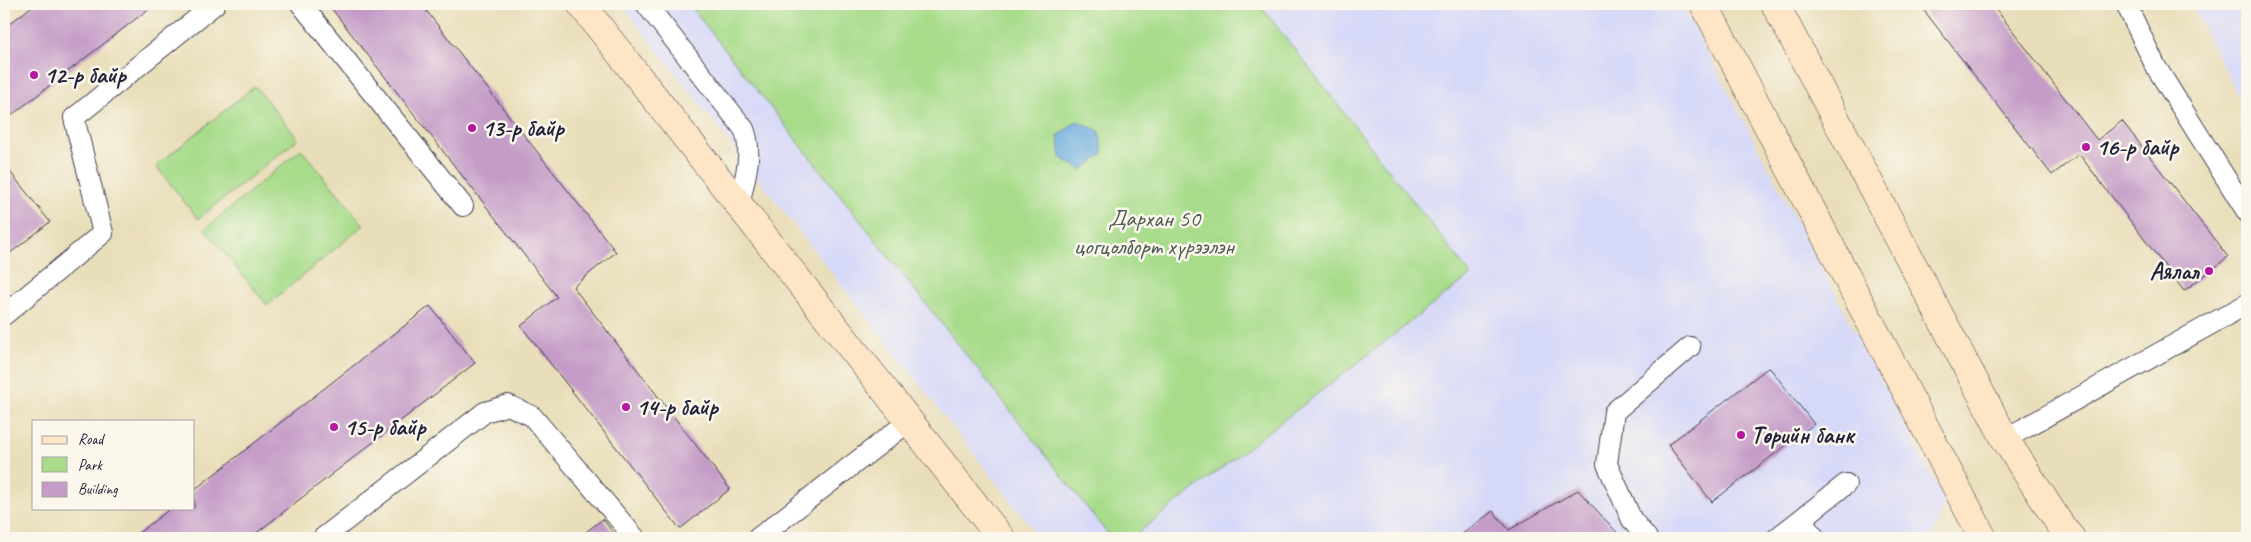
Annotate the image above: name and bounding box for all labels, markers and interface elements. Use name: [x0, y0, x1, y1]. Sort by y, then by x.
place label: 12-р байр: [44, 60, 128, 90]
marker: 12-р байр: [28, 69, 40, 81]
place label: 13-р байр: [482, 113, 566, 143]
marker: 13-р байр: [466, 122, 478, 134]
place label: 16-р байр: [2096, 132, 2180, 162]
marker: 16-р байр: [2080, 141, 2092, 153]
park label: Дархан 50 цогцолборт хүрээлэн: [1074, 203, 1236, 261]
place label: Аялал: [2150, 256, 2201, 286]
marker: Аялал: [2203, 265, 2215, 277]
place label: 14-р байр: [636, 392, 720, 422]
marker: 14-р байр: [620, 401, 632, 413]
place label: 15-р байр: [344, 412, 427, 442]
legend: [32, 420, 195, 510]
place label: Төрийн банк: [1751, 420, 1856, 450]
marker: 15-р байр: [328, 421, 340, 433]
marker: Төрийн банк: [1735, 429, 1747, 441]
text: Road: [78, 430, 105, 449]
text: Park: [78, 456, 103, 475]
text: Building: [78, 480, 118, 499]

